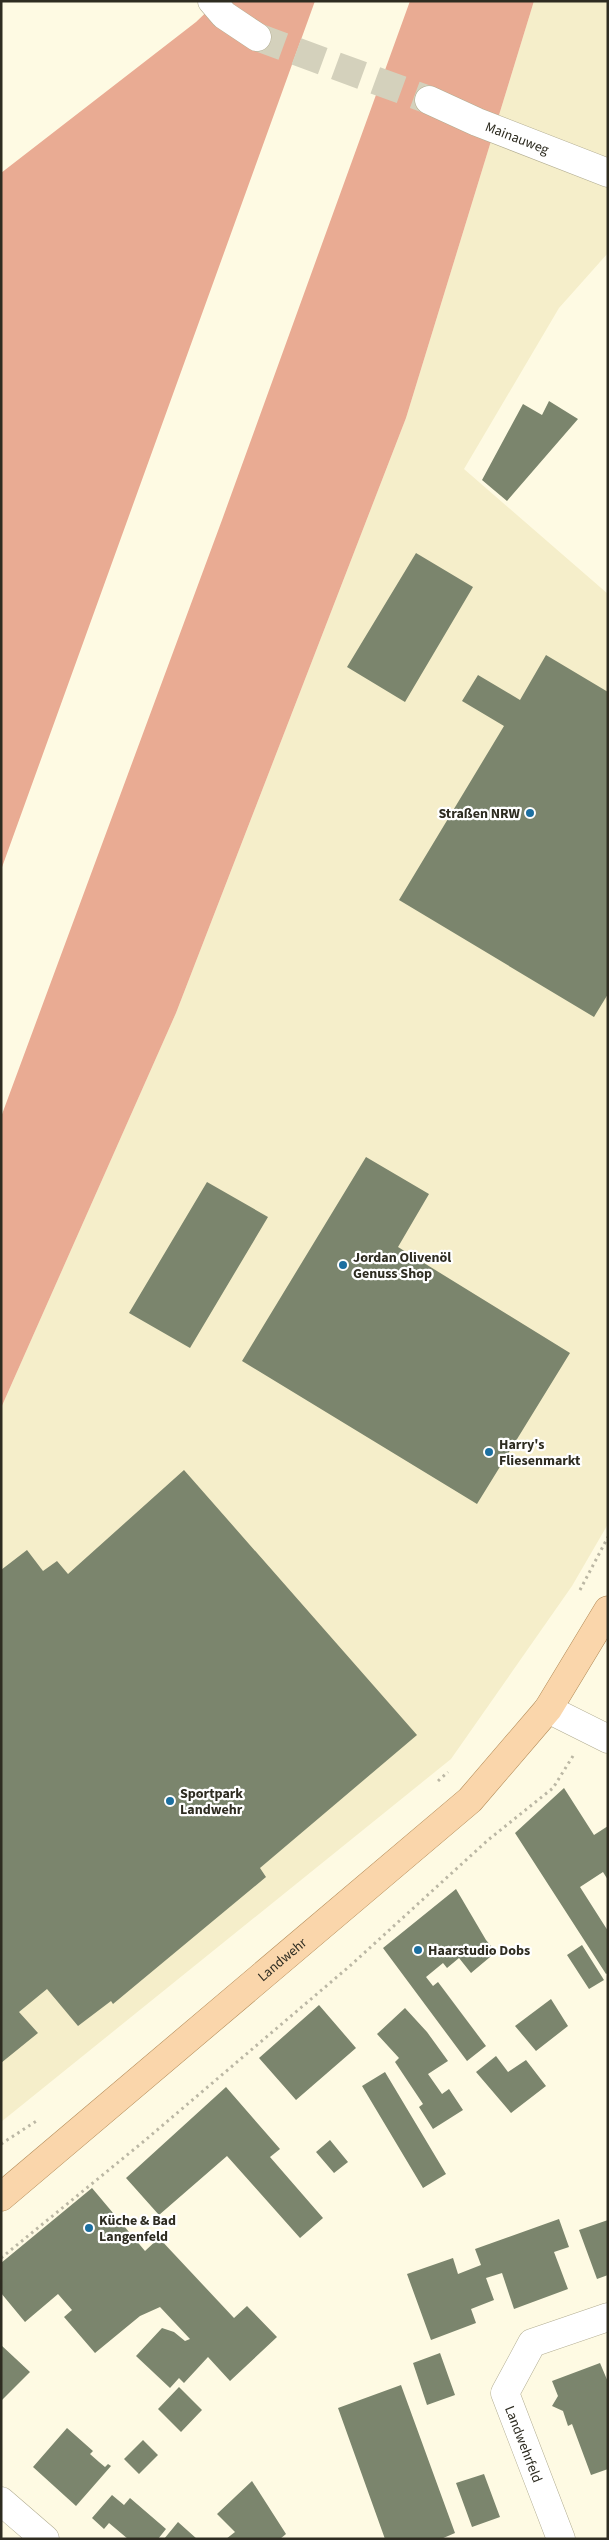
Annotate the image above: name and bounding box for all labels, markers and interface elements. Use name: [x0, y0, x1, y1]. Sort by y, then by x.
street label: Mainauweg: [482, 117, 552, 160]
place label: Straßen NRW: [438, 804, 521, 824]
marker: Straßen NRW: [524, 807, 536, 819]
place label: Jordan Olivenöl Genuss Shop: [353, 1248, 451, 1284]
marker: Jordan Olivenöl Genuss Shop: [337, 1259, 349, 1271]
place label: Harry's Fliesenmarkt: [499, 1435, 581, 1471]
marker: Harry's Fliesenmarkt: [483, 1446, 495, 1458]
place label: Sportpark Landwehr: [180, 1784, 243, 1820]
marker: Sportpark Landwehr: [164, 1795, 176, 1807]
street label: Landwehr: [254, 1933, 312, 1987]
place label: Haarstudio Dobs: [428, 1941, 530, 1961]
marker: Haarstudio Dobs: [412, 1944, 424, 1956]
place label: Küche & Bad Langenfeld: [99, 2211, 176, 2247]
marker: Küche & Bad Langenfeld: [83, 2222, 95, 2234]
street label: Landwehrfeld: [499, 2403, 547, 2486]

